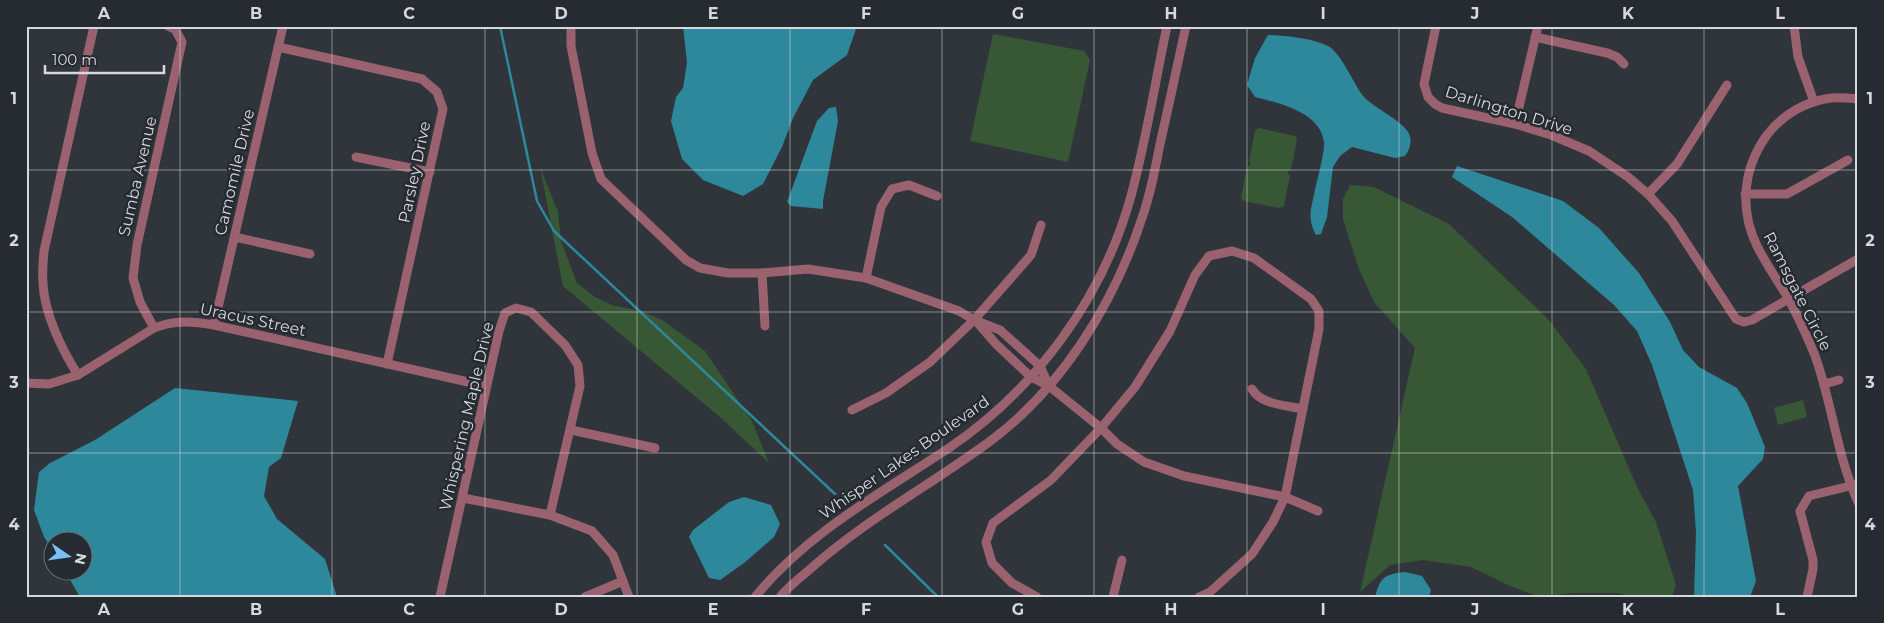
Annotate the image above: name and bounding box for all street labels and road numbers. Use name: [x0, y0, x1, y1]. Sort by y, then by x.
street label: Darlington Drive: [1443, 82, 1575, 139]
street label: Camomile Drive: [211, 107, 258, 237]
street label: Sumba Avenue: [114, 114, 161, 238]
street label: Parsley Drive: [394, 120, 435, 225]
street label: Ramsgate Circle: [1759, 229, 1836, 354]
street label: Uracus Street: [198, 299, 308, 340]
street label: Whispering Maple Drive: [436, 320, 497, 512]
street label: Whisper Lakes Boulevard: [816, 391, 993, 523]

